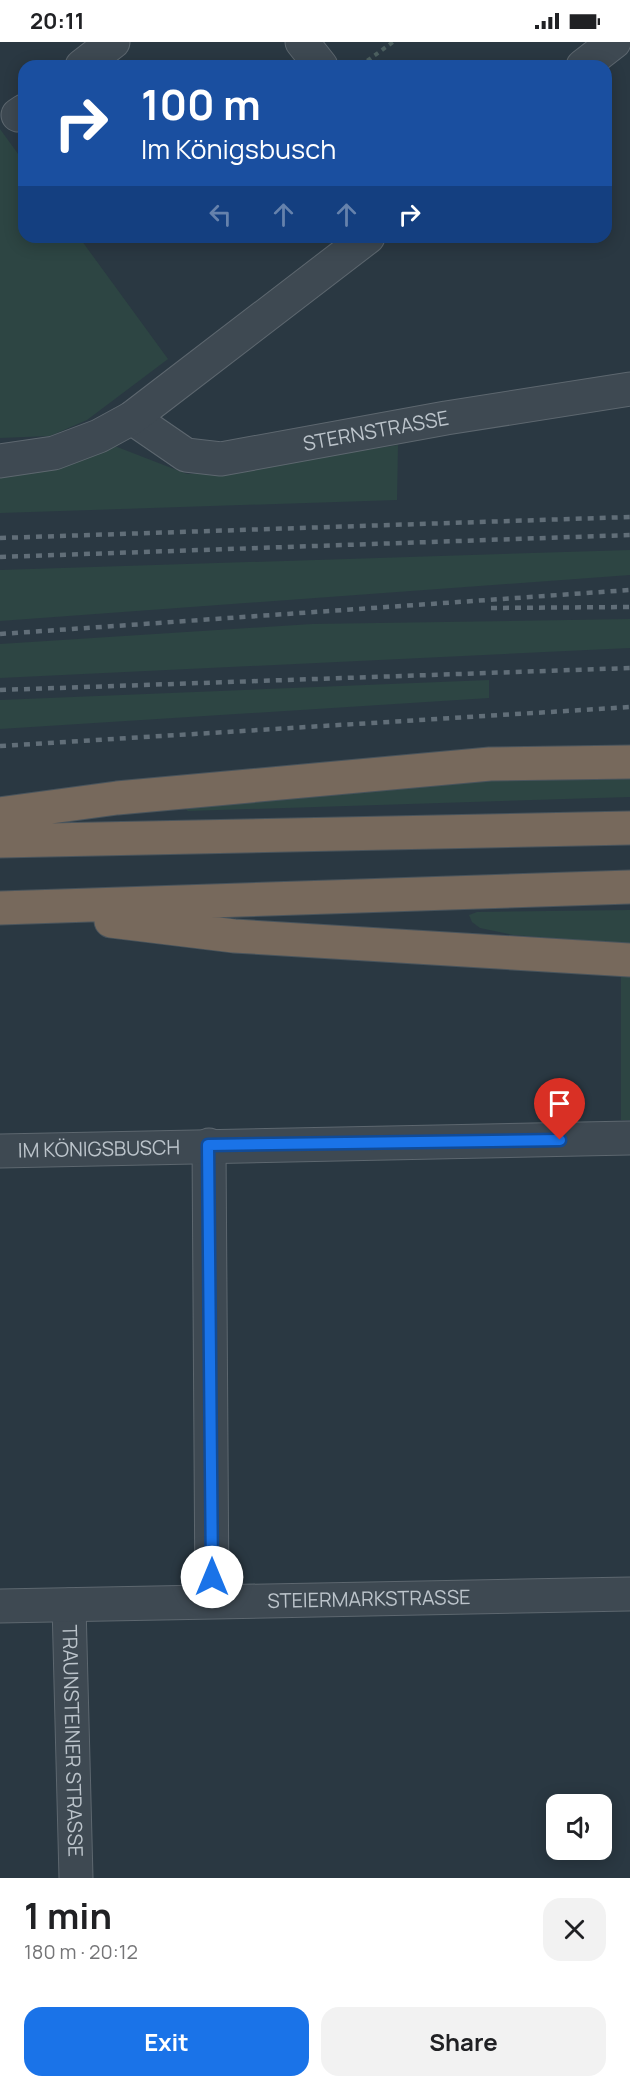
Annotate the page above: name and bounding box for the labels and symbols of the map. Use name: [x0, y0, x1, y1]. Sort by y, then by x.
street label: STERNSTRASSE: [301, 404, 451, 457]
pin: [534, 1078, 585, 1140]
street label: IM KÖNIGSBUSCH: [18, 1133, 180, 1164]
position arrow: [180, 1545, 244, 1609]
street label: STEIERMARKSTRASSE: [267, 1583, 471, 1614]
street label: TRAUNSTEINER STRASSE: [57, 1625, 89, 1857]

